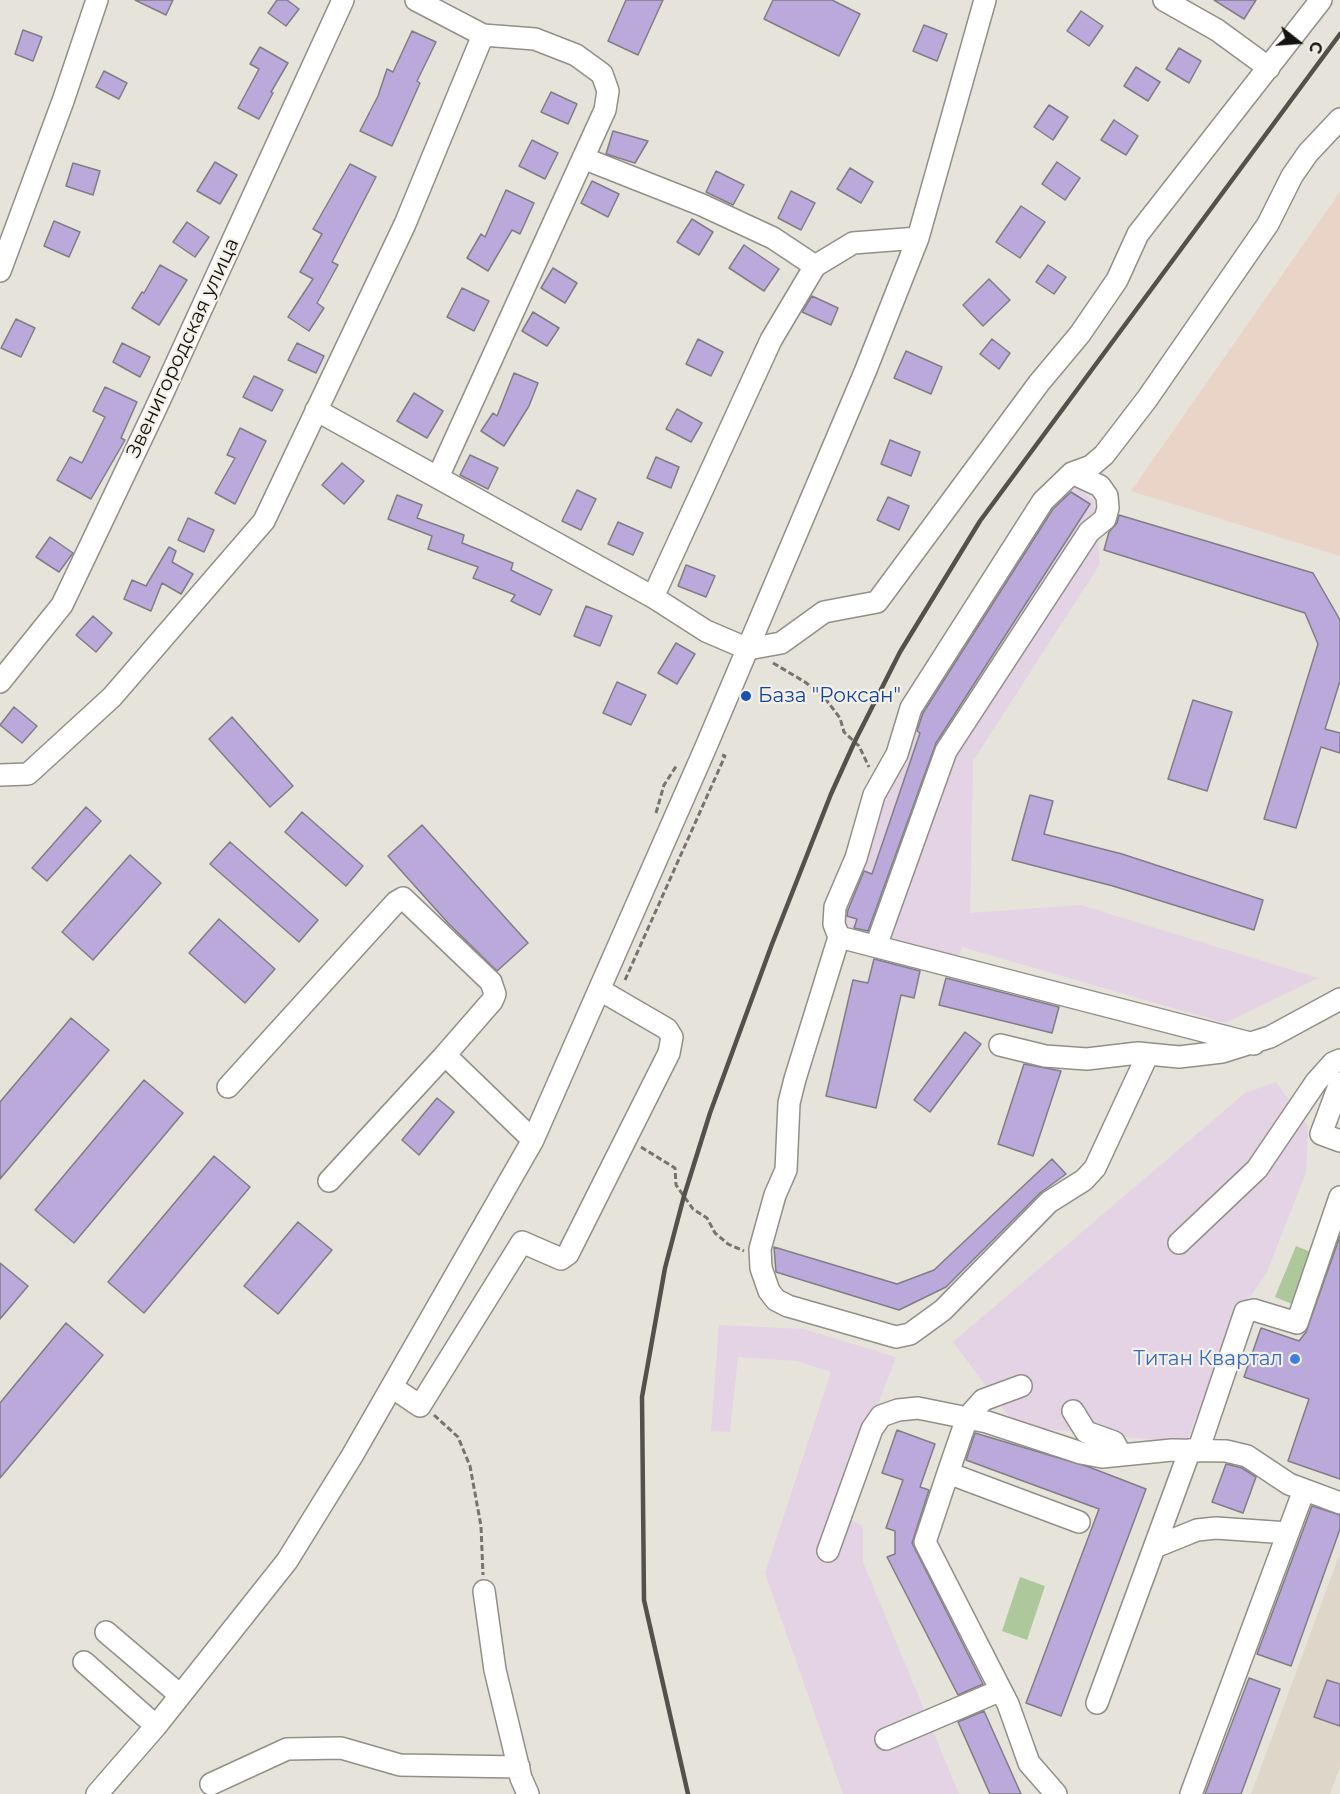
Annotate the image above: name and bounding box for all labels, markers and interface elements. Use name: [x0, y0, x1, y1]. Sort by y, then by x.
north arrow: [1268, 12, 1328, 72]
text: С: [1305, 39, 1326, 56]
street label: Звенигородская улица: [122, 234, 244, 462]
place label: База "Роксан": [758, 684, 901, 708]
marker: База "Роксан": [739, 689, 753, 703]
place label: Титан Квартал: [1133, 1347, 1283, 1371]
marker: Титан Квартал: [1288, 1352, 1302, 1366]

